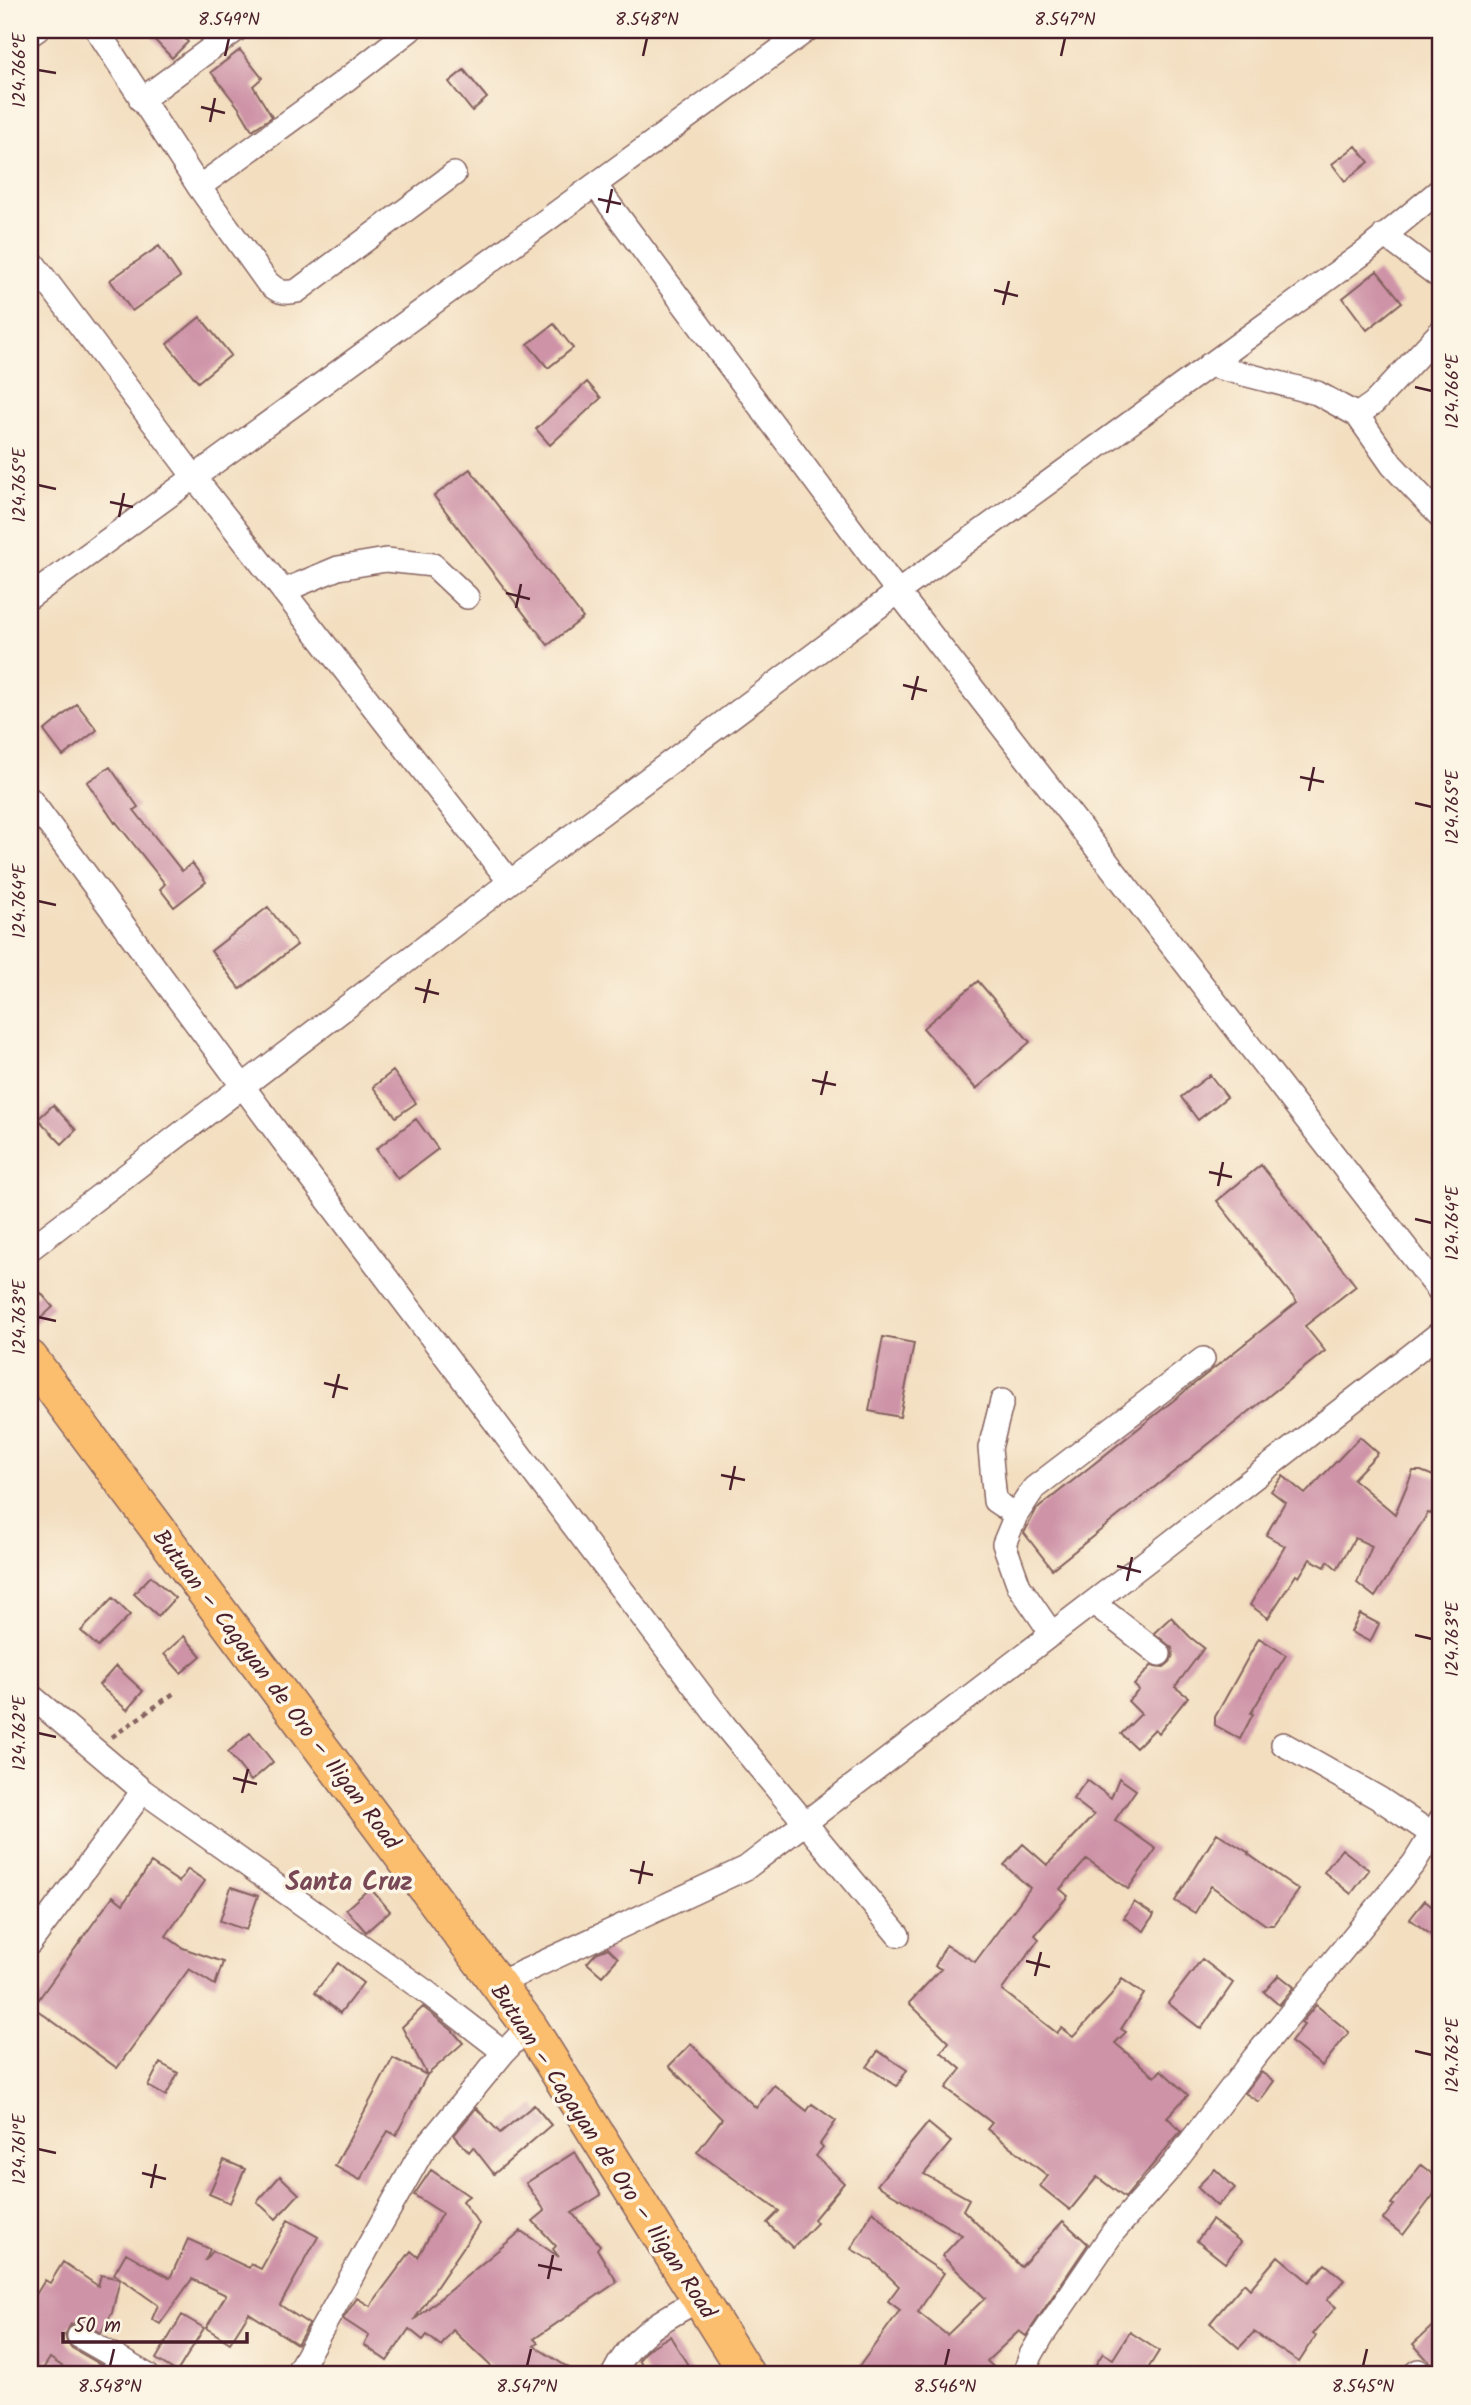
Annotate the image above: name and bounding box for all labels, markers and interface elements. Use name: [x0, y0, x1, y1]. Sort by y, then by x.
text: 8.549°N: [198, 6, 260, 35]
text: 8.548°N: [615, 6, 679, 35]
text: 8.547°N: [1034, 6, 1096, 35]
text: 124.766°E: [6, 32, 35, 108]
text: 124.766°E: [1439, 353, 1468, 429]
text: 124.765°E: [6, 447, 35, 522]
text: 124.765°E: [1439, 769, 1468, 844]
text: 124.764°E: [6, 863, 35, 939]
text: 124.764°E: [1439, 1185, 1468, 1261]
text: 124.763°E: [6, 1279, 35, 1355]
street label: Butuan – Cagayan de Oro – Iligan Road: [143, 1522, 409, 1859]
text: 124.763°E: [1439, 1601, 1468, 1677]
text: 124.762°E: [6, 1695, 35, 1771]
district label: Santa Cruz: [285, 1862, 413, 1904]
street label: Butuan – Cagayan de Oro – Iligan Road: [480, 1977, 725, 2327]
text: 124.762°E: [1439, 2017, 1468, 2093]
text: 124.761°E: [6, 2113, 35, 2184]
scale bar: [63, 2300, 247, 2344]
text: 50 m: [74, 2310, 121, 2343]
text: 8.548°N: [78, 2373, 142, 2402]
text: 8.547°N: [496, 2373, 558, 2402]
text: 8.546°N: [914, 2373, 976, 2402]
text: 8.545°N: [1332, 2373, 1394, 2402]

